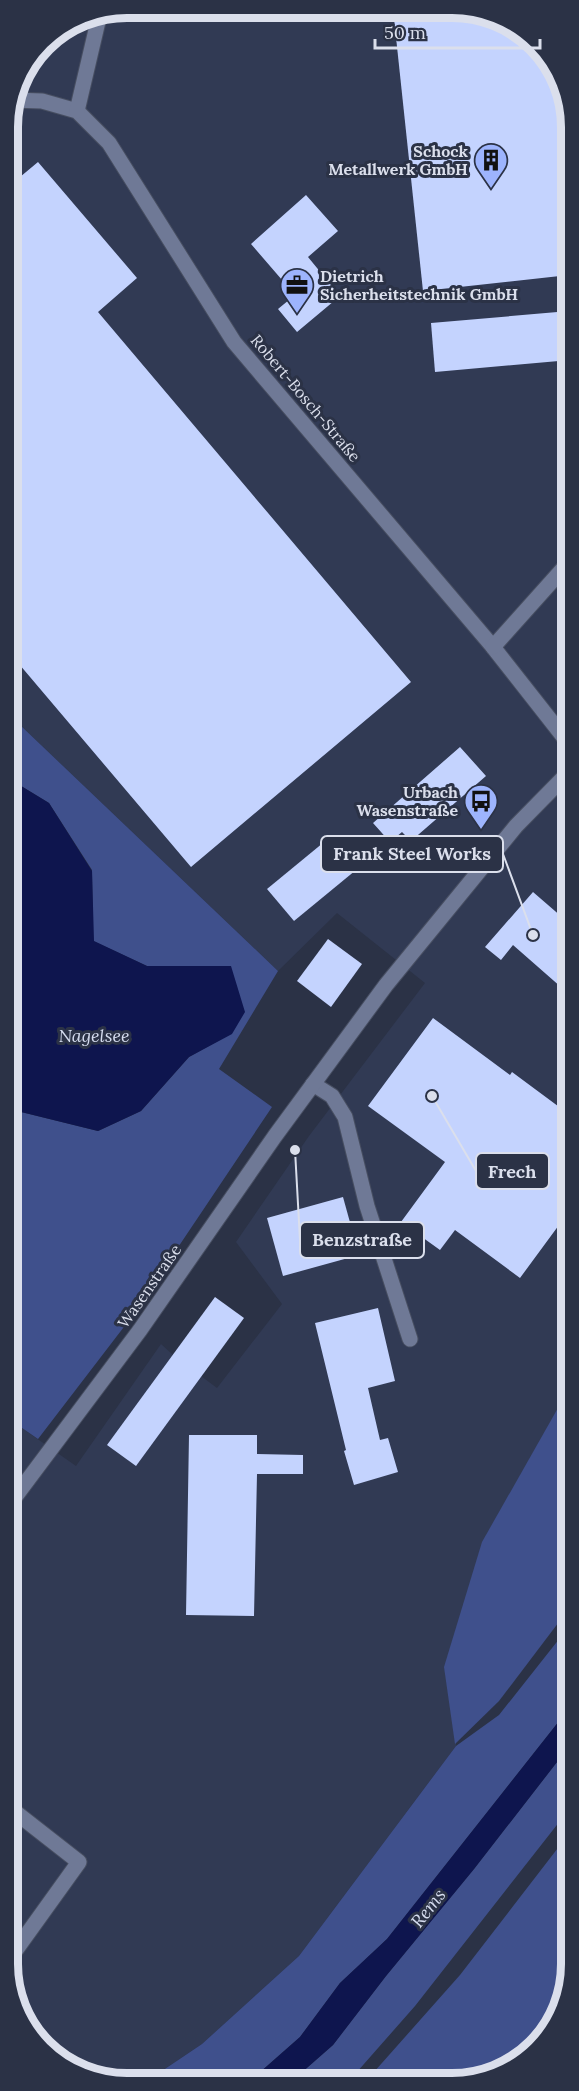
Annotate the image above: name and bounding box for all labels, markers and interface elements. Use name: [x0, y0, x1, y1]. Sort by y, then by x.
scale bar: [375, 12, 540, 50]
text: 50 m: [384, 21, 426, 44]
place label: Schock Metallwerk GmbH: [328, 141, 468, 179]
building icon: Schock Metallwerk GmbH: [473, 142, 509, 189]
place label: Dietrich Sicherheitstechnik GmbH: [320, 266, 518, 304]
office icon: Dietrich Sicherheitstechnik GmbH: [279, 267, 315, 314]
street label: Robert-Bosch-Straße: [247, 330, 365, 466]
place label: Urbach Wasenstraße: [357, 782, 458, 820]
bus stop icon: Urbach Wasenstraße: [463, 783, 499, 830]
callout: Frank Steel Works: [321, 836, 503, 872]
text: Frank Steel Works: [333, 842, 491, 865]
water label: Nagelsee: [58, 1024, 130, 1047]
callout: Frech: [476, 1153, 549, 1189]
text: Frech: [488, 1160, 536, 1183]
callout: Benzstraße: [300, 1222, 424, 1258]
text: Benzstraße: [312, 1228, 412, 1251]
street label: Wasenstraße: [113, 1240, 185, 1332]
water label: Rems: [406, 1884, 450, 1932]

